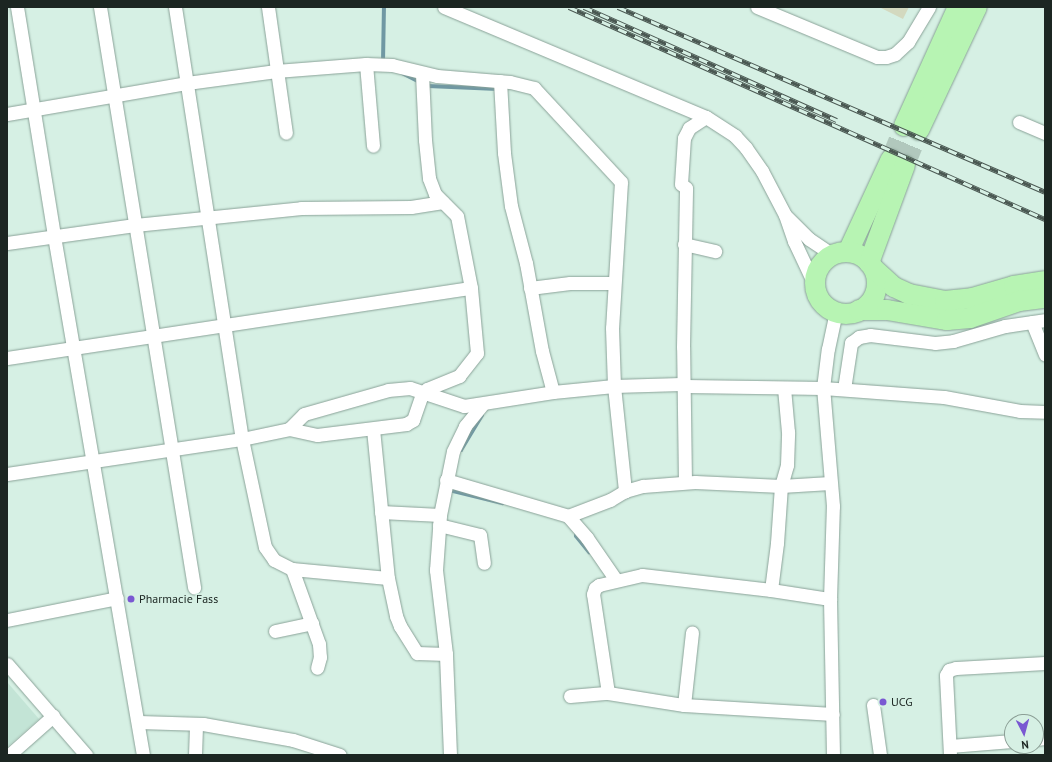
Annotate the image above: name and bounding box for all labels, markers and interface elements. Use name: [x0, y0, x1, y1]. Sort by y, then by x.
place label: Pharmacie Fass: [139, 592, 218, 606]
marker: Pharmacie Fass: [126, 594, 136, 604]
place label: UCG: [891, 695, 913, 709]
marker: UCG: [878, 697, 888, 707]
north arrow: [1004, 714, 1044, 754]
text: N: [1021, 738, 1029, 752]

